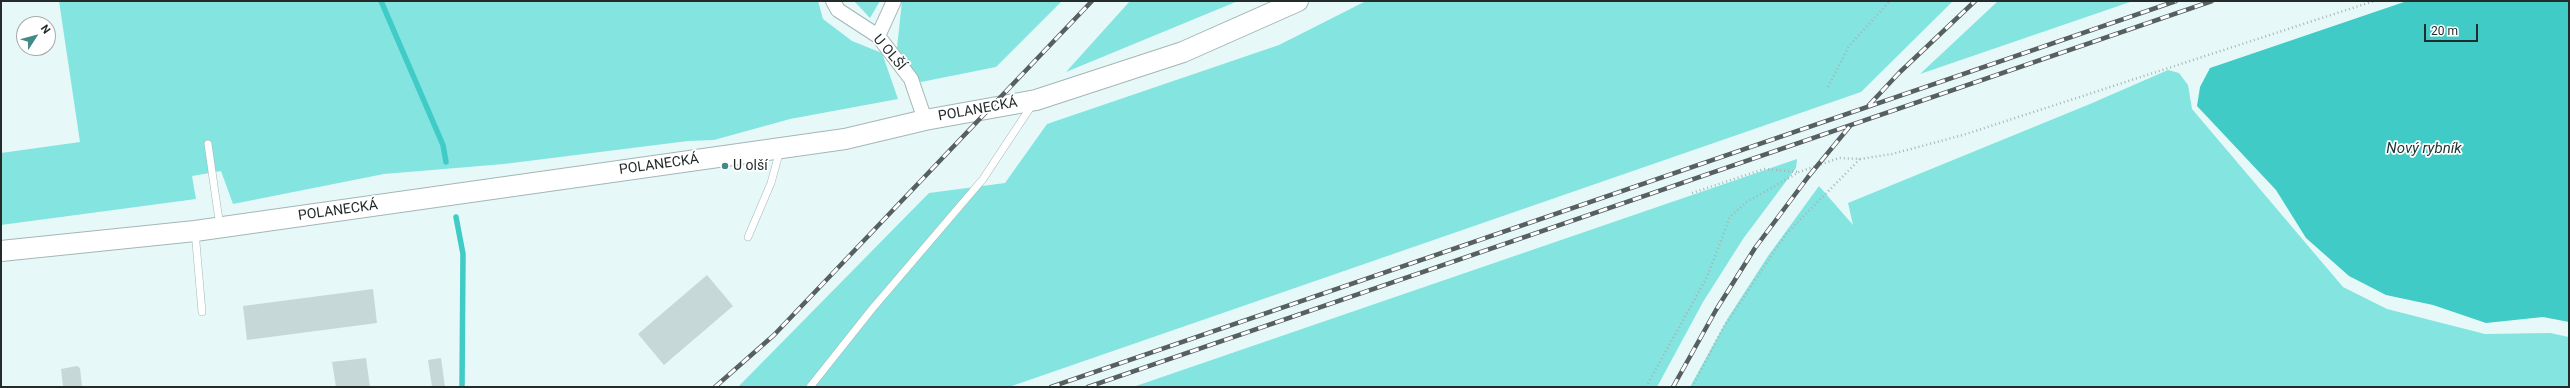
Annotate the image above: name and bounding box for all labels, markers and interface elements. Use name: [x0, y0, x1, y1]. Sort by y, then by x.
north arrow: [16, 16, 56, 56]
scale bar: [2426, 16, 2480, 42]
text: N: [38, 22, 53, 36]
text: 20 m: [2431, 24, 2458, 38]
street label: U OLŠÍ: [869, 32, 909, 74]
street label: POLANECKÁ: [937, 95, 1019, 125]
water label: Nový rybník: [2386, 140, 2462, 158]
street label: POLANECKÁ: [618, 151, 700, 179]
place label: U olší: [733, 158, 768, 174]
marker: U olší: [720, 161, 730, 171]
street label: POLANECKÁ: [297, 197, 379, 225]

